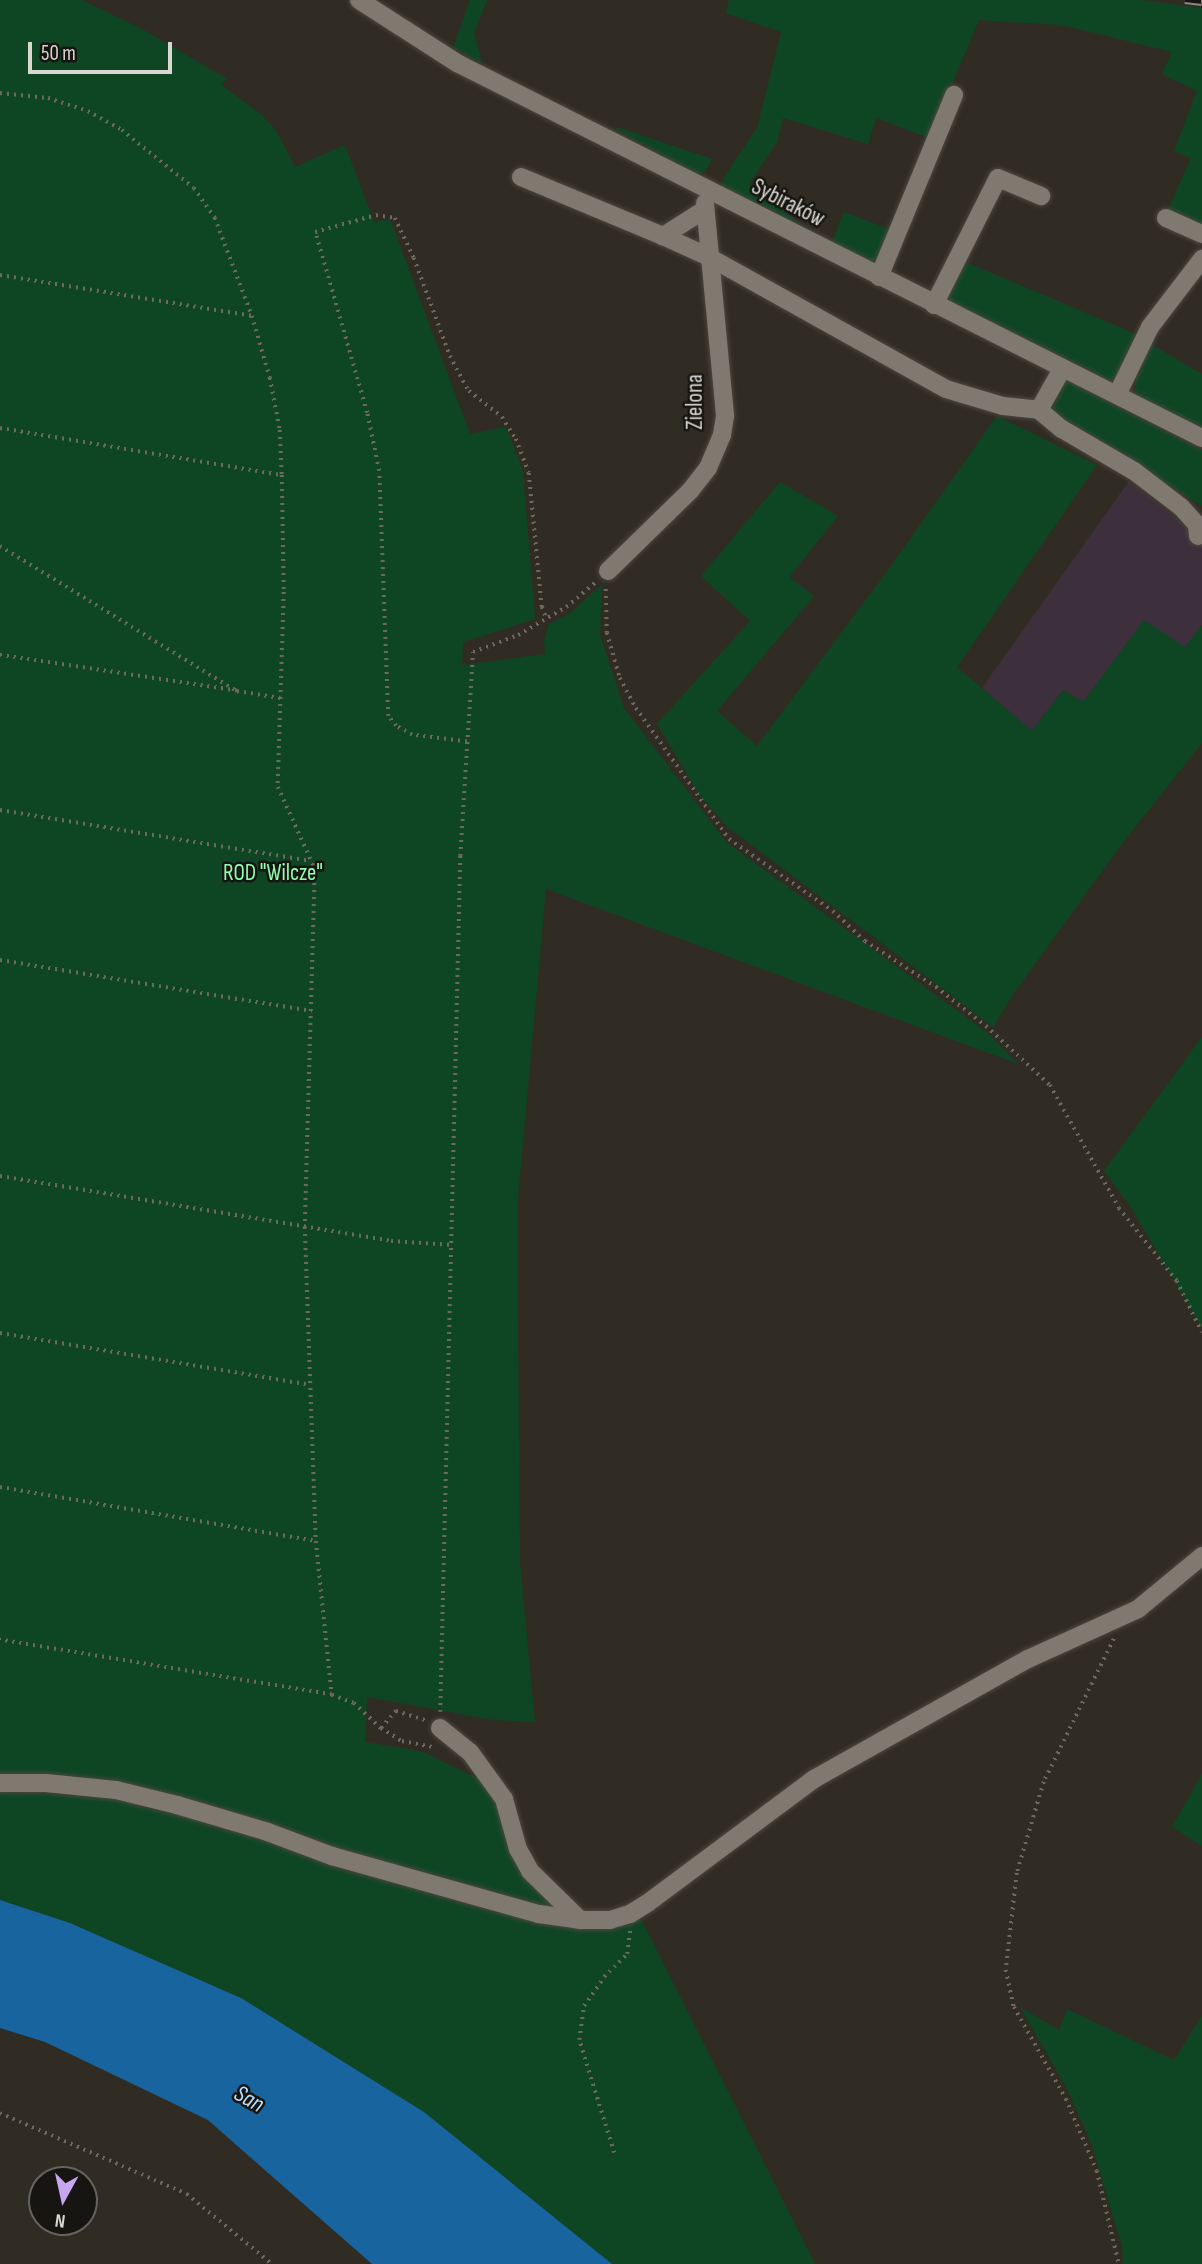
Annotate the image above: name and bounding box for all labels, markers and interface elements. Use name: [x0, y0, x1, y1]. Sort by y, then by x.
scale bar: [32, 28, 175, 72]
text: 50 m: [41, 41, 76, 66]
street label: Sybiraków: [747, 173, 829, 233]
street label: Zielona: [681, 374, 709, 430]
park label: ROD "Wilcze": [223, 859, 323, 887]
water label: San: [229, 2079, 269, 2119]
north arrow: [28, 2166, 98, 2236]
text: N: [54, 2208, 67, 2232]

